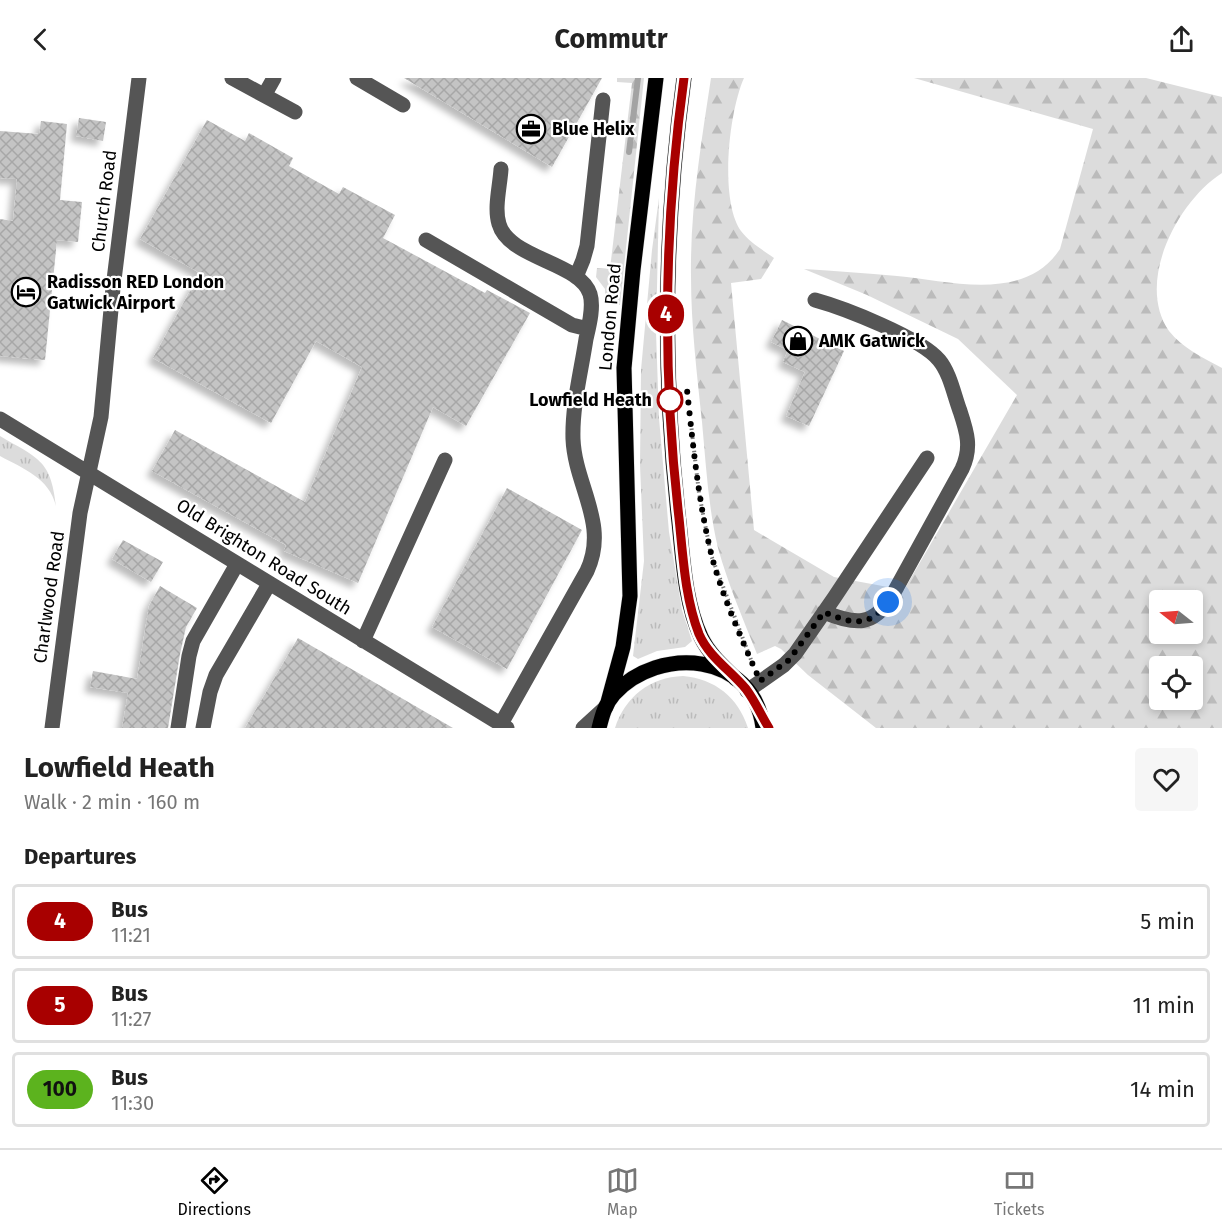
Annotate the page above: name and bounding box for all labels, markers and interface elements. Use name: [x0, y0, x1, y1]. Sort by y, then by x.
icon: back: [24, 23, 57, 56]
text: Commutr: [554, 23, 668, 55]
icon: share: [1165, 23, 1198, 56]
office icon: Blue Helix: [515, 113, 547, 145]
place label: Blue Helix: [552, 118, 635, 140]
street label: Church Road: [87, 149, 121, 253]
street label: London Road: [594, 262, 626, 372]
place label: Radisson RED London Gatwick Airport: [47, 271, 224, 314]
hotel icon: Radisson RED London Gatwick Airport: [10, 276, 42, 308]
line badge: 4: [646, 294, 686, 334]
text: 4: [660, 301, 672, 327]
shop icon: AMK Gatwick: [782, 325, 814, 357]
place label: AMK Gatwick: [818, 330, 926, 352]
marker: Lowfield Heath: [657, 387, 683, 413]
place label: Lowfield Heath: [529, 389, 652, 411]
street label: Old Brighton Road South: [172, 494, 356, 620]
street label: Charlwood Road: [29, 529, 69, 665]
your location: [873, 587, 903, 617]
north arrow: [1149, 590, 1203, 644]
map controls: [1149, 590, 1203, 710]
button: locate: [1149, 656, 1203, 710]
button: heart: [1135, 748, 1198, 811]
text: Lowfield Heath: [24, 751, 215, 784]
text: Walk · 2 min · 160 m: [24, 790, 200, 814]
text: Departures: [24, 843, 136, 870]
text: Bus: [111, 896, 148, 923]
text: 4: [54, 908, 66, 934]
text: 5 min: [1140, 908, 1195, 935]
text: 11:21: [111, 923, 151, 947]
text: Bus: [111, 980, 148, 1007]
text: 5: [54, 992, 66, 1018]
text: 11 min: [1132, 992, 1195, 1019]
text: 11:27: [111, 1007, 151, 1031]
text: Bus: [111, 1064, 148, 1091]
text: 100: [43, 1076, 77, 1102]
text: 14 min: [1130, 1076, 1195, 1103]
text: 11:30: [111, 1091, 154, 1115]
tab: Directions: [178, 1164, 251, 1219]
tab: Map: [606, 1164, 639, 1219]
tab: Tickets: [994, 1164, 1044, 1219]

